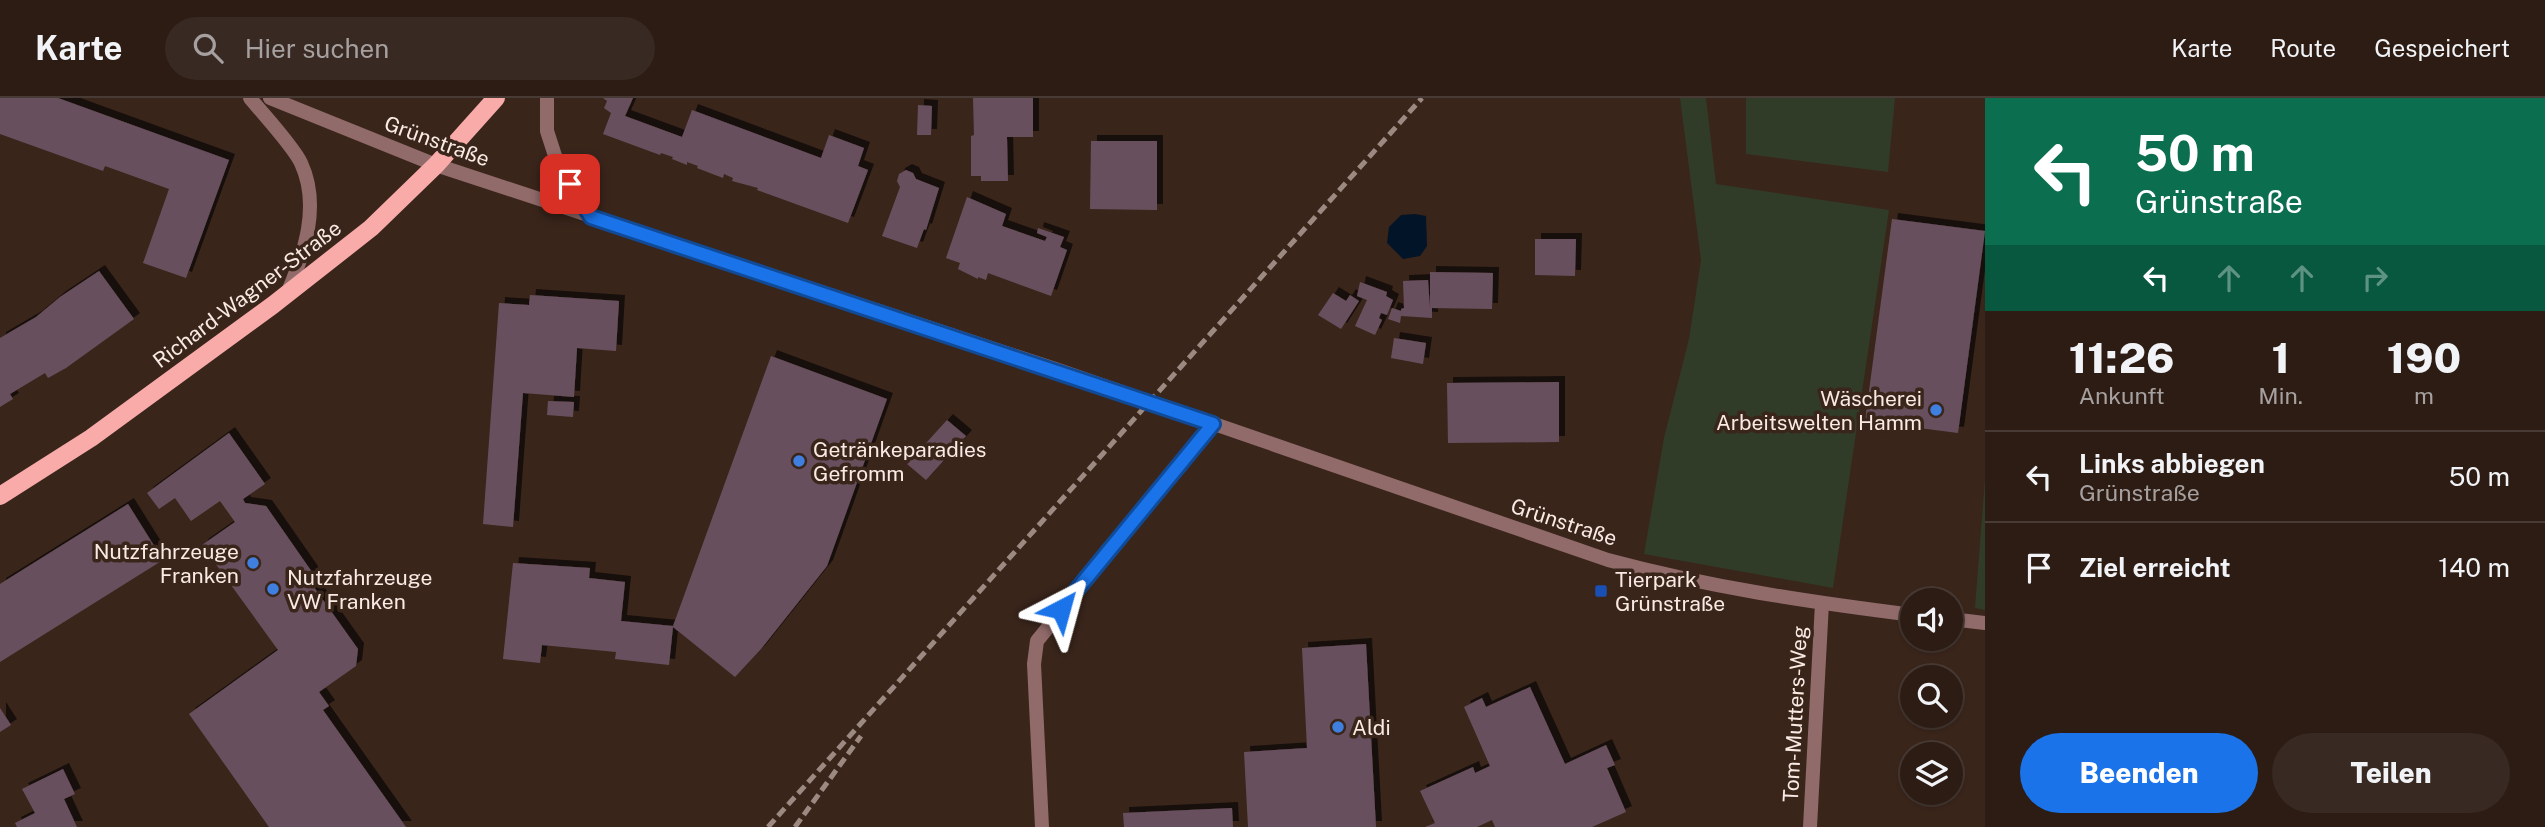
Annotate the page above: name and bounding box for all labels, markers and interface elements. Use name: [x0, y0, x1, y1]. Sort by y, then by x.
search box: [165, 17, 655, 80]
text: Karte: [35, 29, 123, 67]
icon: search: [189, 29, 227, 67]
text: Hier suchen: [245, 33, 389, 64]
text: Karte: [2171, 34, 2232, 62]
text: Route: [2270, 34, 2336, 62]
text: Gespeichert: [2374, 34, 2510, 62]
street label: Grünstraße: [381, 110, 493, 172]
text: 50 m: [2135, 124, 2255, 182]
icon: left: [2020, 126, 2111, 217]
pin: [540, 154, 600, 214]
icon: arrive: [551, 165, 589, 203]
text: Grünstraße: [2135, 183, 2303, 220]
street label: Richard-Wagner-Straße: [148, 215, 346, 373]
icon: left: [2137, 259, 2175, 297]
icon: ahead: [2210, 259, 2248, 297]
icon: ahead: [2283, 259, 2321, 297]
icon: right: [2356, 259, 2394, 297]
text: 11:26: [2069, 333, 2175, 382]
text: 1: [2271, 333, 2290, 382]
text: 190: [2387, 333, 2461, 382]
text: Ankunft: [2079, 382, 2165, 409]
text: Min.: [2258, 382, 2303, 409]
text: m: [2414, 382, 2434, 409]
place label: Wäscherei Arbeitswelten Hamm: [1716, 386, 1922, 435]
marker: Wäscherei Arbeitswelten Hamm: [1928, 402, 1944, 418]
place label: Getränkeparadies Gefromm: [813, 437, 986, 486]
text: Links abbiegen: [2079, 448, 2265, 479]
marker: Getränkeparadies Gefromm: [791, 453, 807, 469]
icon: left: [2020, 458, 2058, 496]
text: 50 m: [2449, 461, 2510, 492]
text: Grünstraße: [2079, 479, 2200, 506]
street label: Grünstraße: [1508, 493, 1620, 551]
place label: Nutzfahrzeuge Franken: [94, 539, 239, 588]
icon: arrive: [2020, 549, 2058, 587]
text: Ziel erreicht: [2079, 552, 2231, 583]
text: 140 m: [2438, 552, 2510, 583]
marker: Nutzfahrzeuge Franken: [245, 555, 261, 571]
place label: Nutzfahrzeuge VW Franken: [287, 565, 432, 614]
place label: Tierpark Grünstraße: [1615, 567, 1725, 616]
position arrow: [1024, 572, 1098, 646]
marker: Nutzfahrzeuge VW Franken: [265, 581, 281, 597]
marker: Tierpark Grünstraße: [1593, 583, 1609, 599]
map controls: [1900, 588, 1963, 805]
button: sound: [1900, 588, 1963, 651]
street label: Tom-Mutters-Weg: [1778, 625, 1812, 803]
button: search: [1900, 665, 1963, 728]
place label: Aldi: [1352, 715, 1391, 740]
marker: Aldi: [1330, 719, 1346, 735]
button: Beenden: [2020, 733, 2258, 813]
button: Teilen: [2272, 733, 2510, 813]
button: layers: [1900, 742, 1963, 805]

